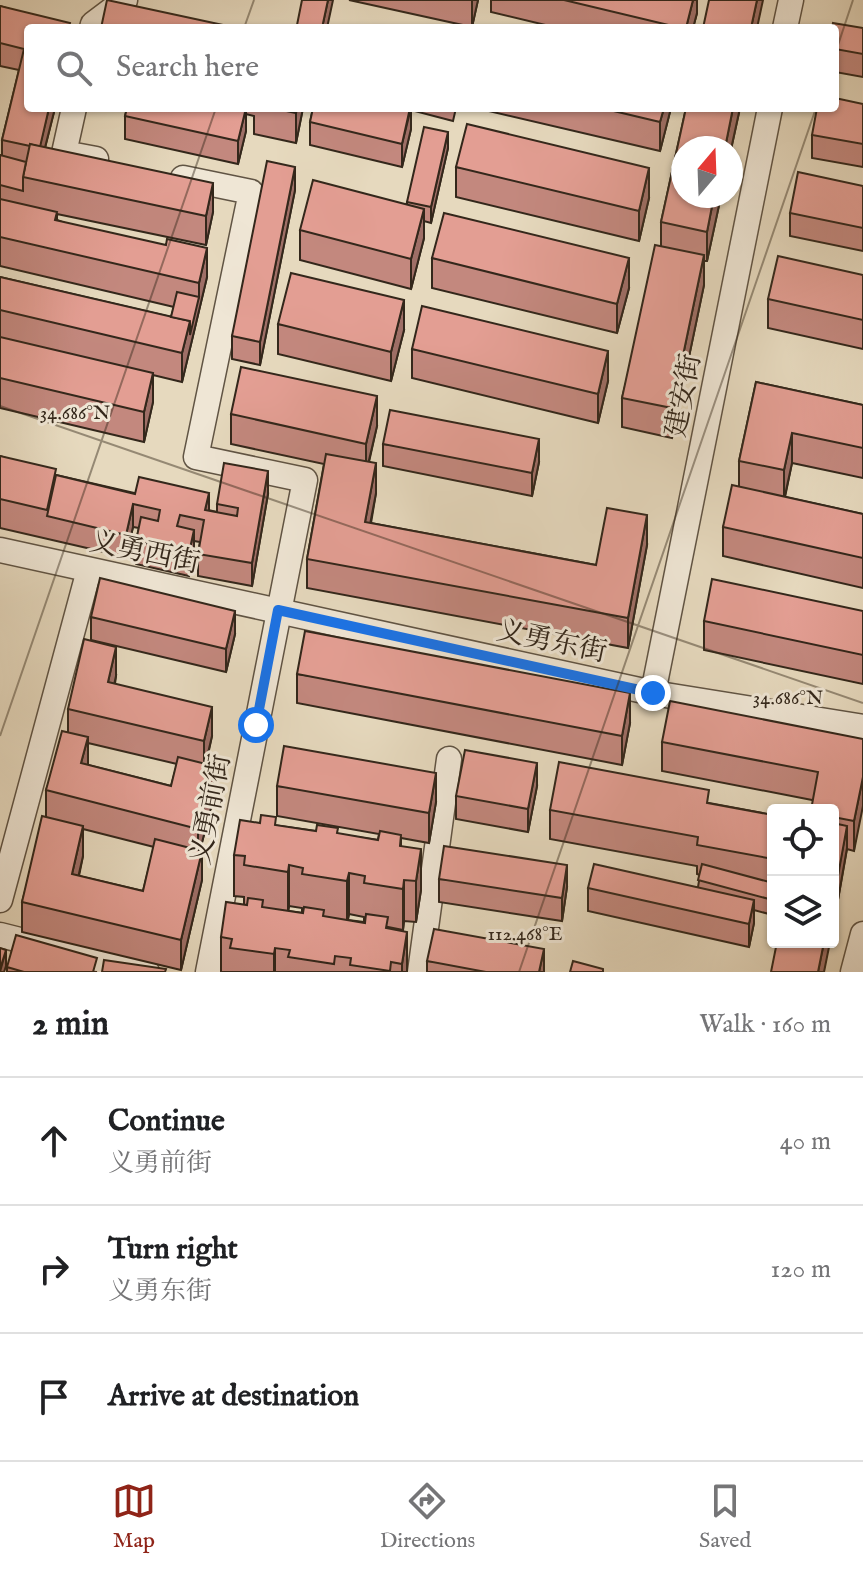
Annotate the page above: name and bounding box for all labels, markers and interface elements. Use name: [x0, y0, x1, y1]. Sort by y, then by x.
search box: [24, 24, 839, 112]
icon: search: [52, 46, 96, 90]
text: Search here: [116, 49, 259, 87]
north arrow: [671, 136, 743, 208]
street label: 建安街: [659, 351, 710, 440]
text: 34.686°N: [40, 401, 110, 426]
street label: 义勇西街: [86, 525, 203, 582]
street label: 义勇东街: [493, 614, 610, 671]
route end: [635, 675, 671, 711]
text: 34.686°N: [753, 686, 823, 711]
route start: [238, 707, 274, 743]
street label: 义勇前街: [184, 751, 239, 868]
map controls: [767, 804, 839, 948]
button: locate: [767, 804, 839, 876]
button: layers: [767, 876, 839, 948]
text: 112.468°E: [488, 922, 563, 947]
text: 2 min: [32, 1003, 109, 1046]
text: Walk · 160 m: [699, 1008, 831, 1041]
text: Continue: [108, 1103, 225, 1141]
icon: ahead: [32, 1119, 76, 1163]
text: 40 m: [780, 1125, 831, 1158]
text: 义勇前街: [108, 1147, 212, 1180]
text: Turn right: [108, 1231, 238, 1269]
icon: right: [32, 1247, 76, 1291]
text: 120 m: [771, 1253, 831, 1286]
text: 义勇东街: [108, 1275, 212, 1308]
icon: arrive: [32, 1375, 76, 1419]
text: Arrive at destination: [108, 1378, 359, 1416]
tab: Map: [112, 1479, 156, 1555]
tab: Directions: [380, 1479, 475, 1555]
tab: Saved: [699, 1479, 751, 1555]

